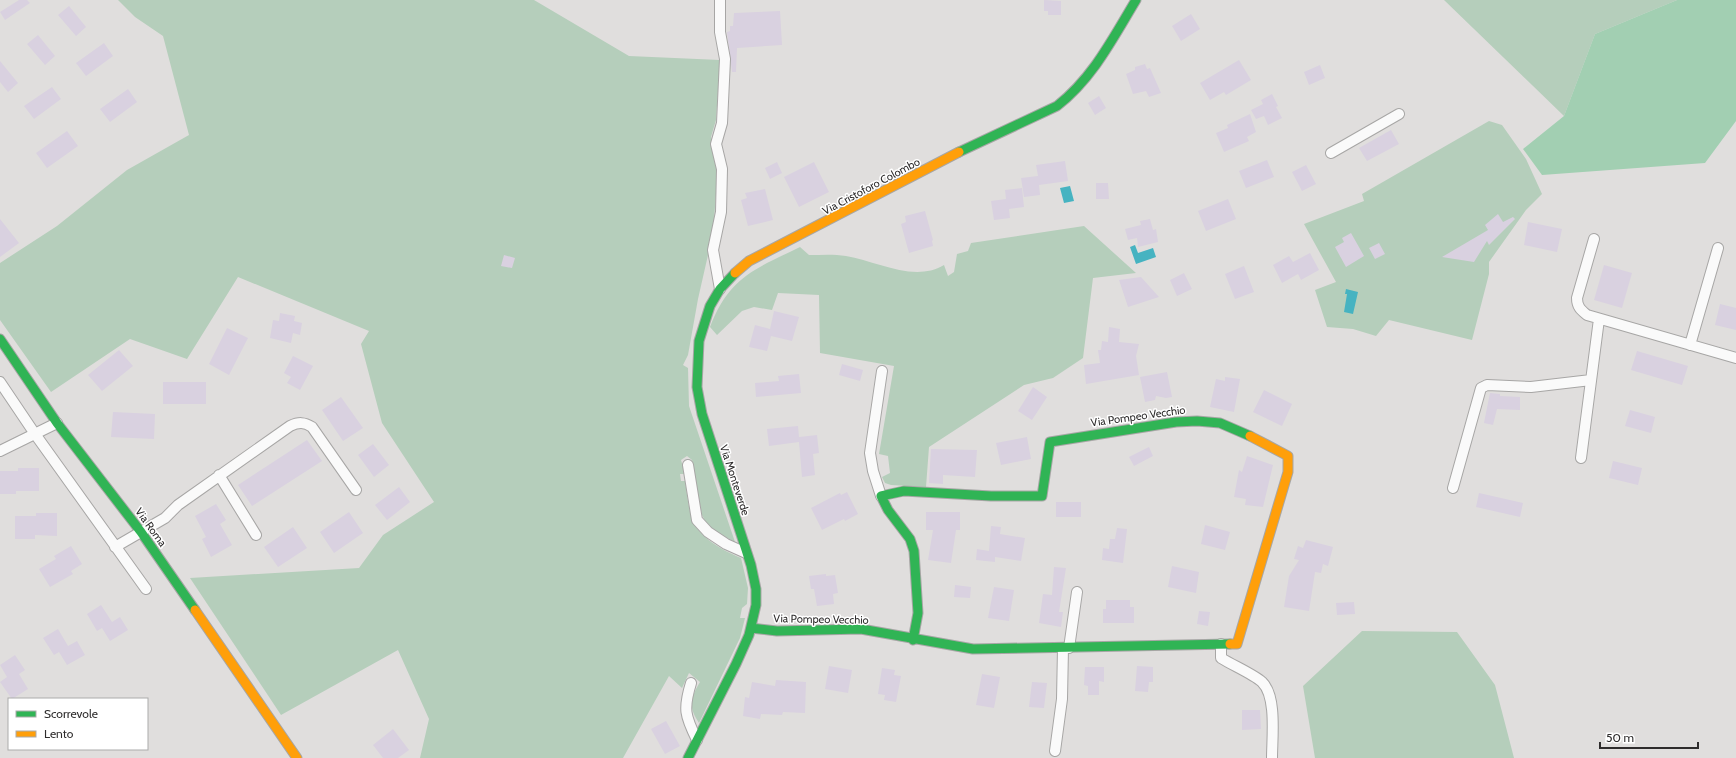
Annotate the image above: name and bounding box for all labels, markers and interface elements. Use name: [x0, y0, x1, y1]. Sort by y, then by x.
street label: Via Cristoforo Colombo: [820, 154, 922, 218]
street label: Via Pompeo Vecchio: [1090, 402, 1186, 430]
street label: Via Monteverde: [717, 443, 753, 517]
street label: Via Roma: [132, 505, 170, 550]
street label: Via Pompeo Vecchio: [773, 611, 869, 627]
legend: [8, 698, 148, 750]
text: Scorrevole: [44, 706, 98, 721]
scale bar: [1600, 724, 1698, 750]
text: Lento: [44, 726, 74, 741]
text: 50 m: [1606, 730, 1634, 745]

